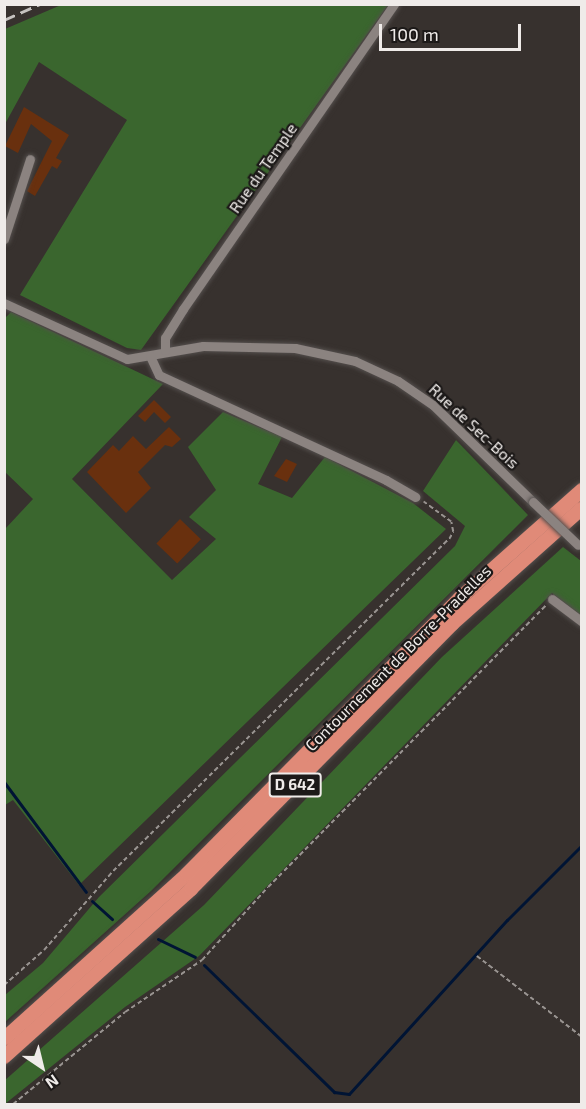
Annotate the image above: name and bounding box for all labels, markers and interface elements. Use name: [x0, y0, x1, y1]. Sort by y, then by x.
scale bar: [382, 12, 524, 50]
text: 100 m: [390, 23, 439, 45]
street label: Rue du Temple: [225, 119, 301, 217]
street label: Rue de Sec-Bois: [425, 379, 523, 473]
street label: Contournement de Borre-Pradelles: [301, 561, 495, 755]
road number: D 642: [268, 773, 322, 797]
north arrow: [12, 1037, 72, 1097]
text: N: [42, 1071, 63, 1093]

